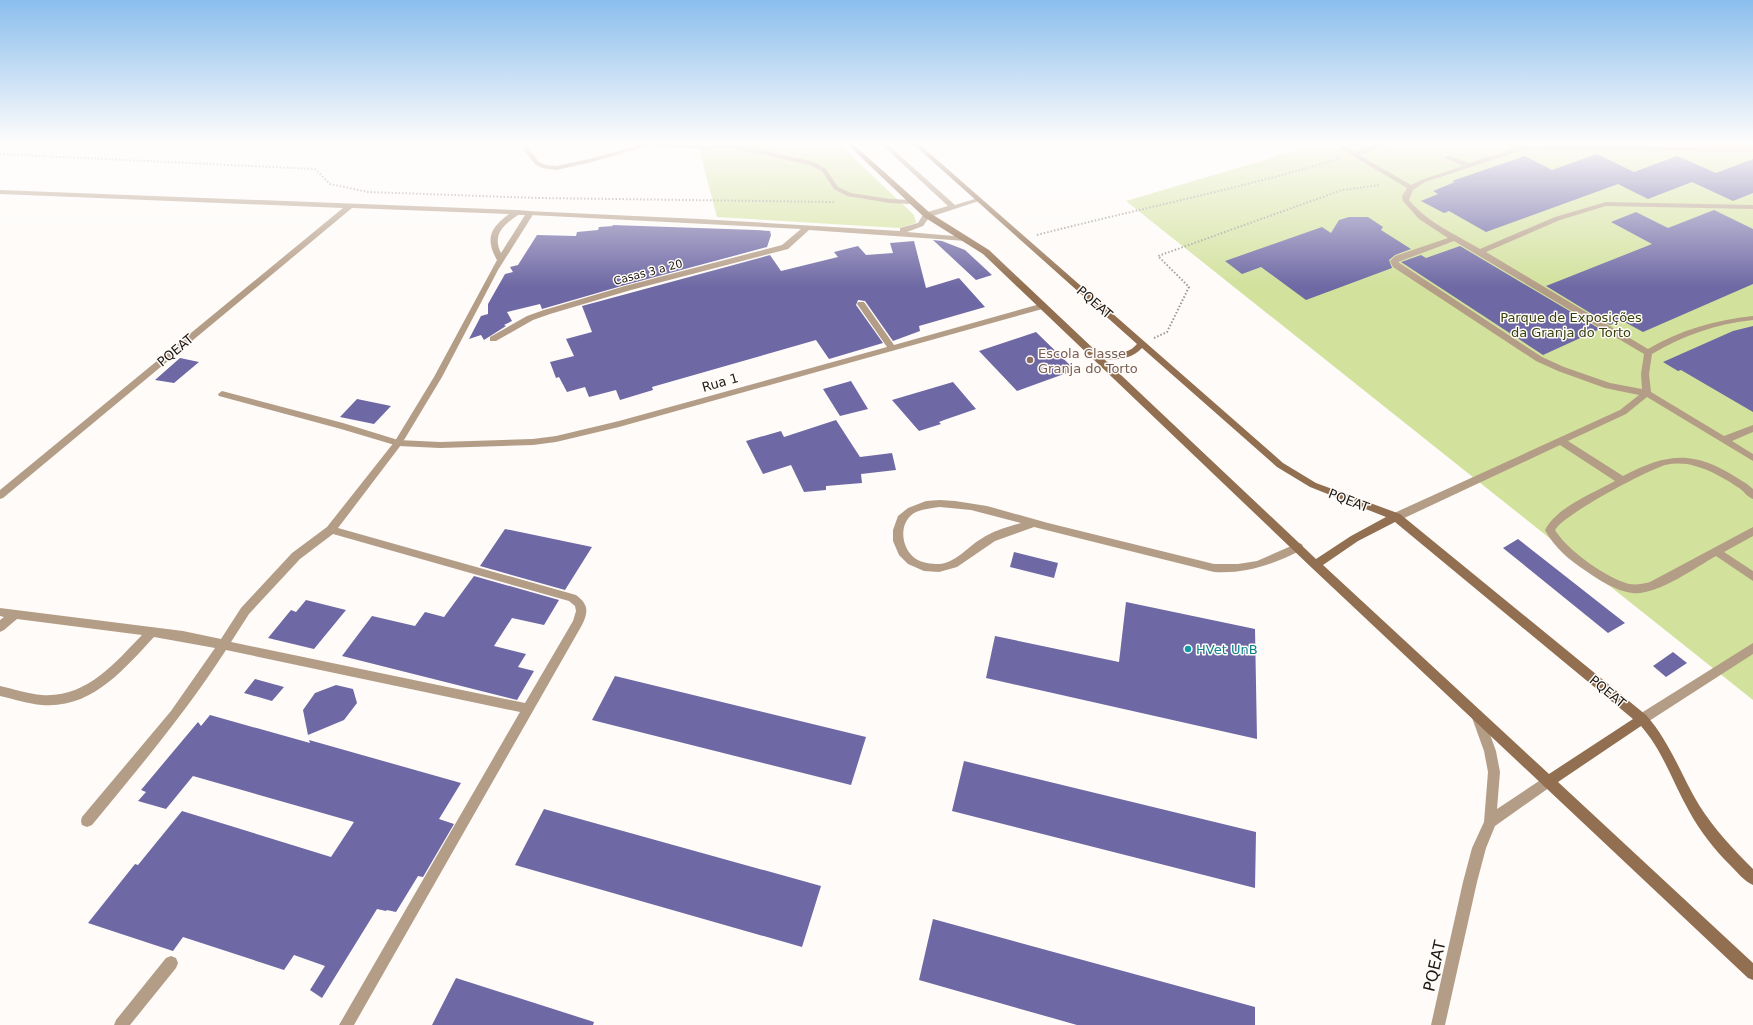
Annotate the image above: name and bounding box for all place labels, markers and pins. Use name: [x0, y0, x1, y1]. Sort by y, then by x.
place label: Escola Classe Granja do Torto: [1038, 346, 1138, 376]
marker: Escola Classe Granja do Torto: [1025, 355, 1035, 365]
place label: HVet UnB: [1196, 642, 1258, 657]
marker: HVet UnB: [1183, 644, 1193, 654]

